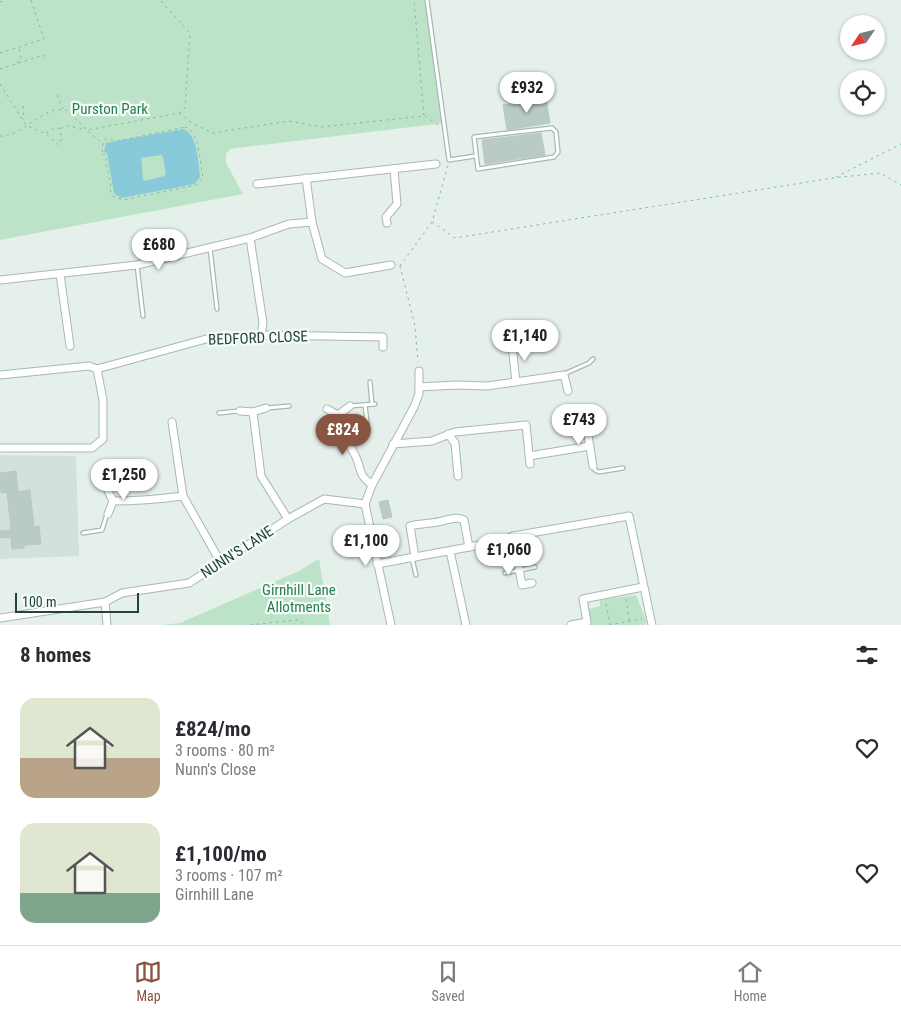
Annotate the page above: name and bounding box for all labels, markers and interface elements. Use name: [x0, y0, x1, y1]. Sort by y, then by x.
north arrow: [840, 15, 885, 60]
map controls: [840, 15, 885, 115]
button: locate: [840, 70, 885, 115]
pin: £932: [497, 72, 557, 114]
text: £932: [511, 78, 543, 97]
park label: Purston Park: [72, 100, 148, 118]
pin: £680: [129, 228, 189, 271]
text: £680: [143, 235, 175, 254]
pin: £1,140: [484, 320, 566, 362]
text: £1,140: [503, 326, 547, 345]
street label: BEDFORD CLOSE: [208, 327, 308, 349]
pin: £743: [549, 404, 609, 446]
text: £743: [563, 410, 595, 429]
pin: £824: [313, 414, 373, 456]
text: £824: [327, 420, 359, 439]
pin: £1,250: [83, 458, 165, 501]
text: £1,250: [102, 465, 146, 484]
street label: NUNN'S LANE: [197, 522, 277, 582]
pin: £1,100: [325, 524, 407, 567]
text: £1,100: [344, 531, 388, 550]
pin: £1,060: [468, 534, 550, 576]
text: £1,060: [487, 540, 531, 559]
park label: Girnhill Lane Allotments: [262, 581, 336, 616]
scale bar: [15, 590, 139, 613]
text: 100 m: [22, 594, 57, 610]
icon: filters: [853, 641, 881, 669]
text: 8 homes: [20, 643, 91, 667]
text: £824/mo: [175, 717, 251, 741]
icon: home: [60, 718, 120, 778]
icon: heart: [853, 734, 881, 762]
text: 3 rooms · 80 m²: [175, 741, 275, 760]
text: Nunn's Close: [175, 760, 256, 779]
text: £1,100/mo: [175, 842, 267, 866]
icon: home: [60, 843, 120, 903]
icon: heart: [853, 859, 881, 887]
text: 3 rooms · 107 m²: [175, 866, 283, 885]
text: Girnhill Lane: [175, 885, 254, 904]
tab: Map: [134, 958, 162, 1004]
tab: Saved: [431, 958, 465, 1004]
tab: Home: [734, 958, 767, 1004]

